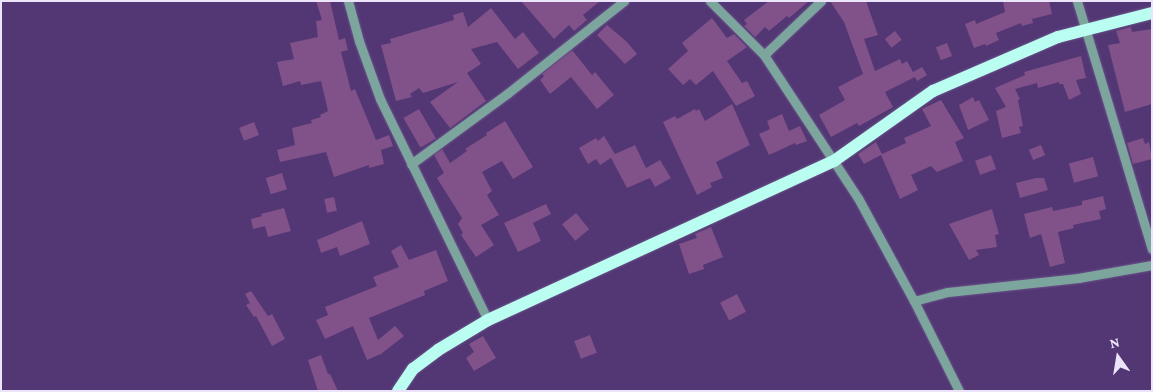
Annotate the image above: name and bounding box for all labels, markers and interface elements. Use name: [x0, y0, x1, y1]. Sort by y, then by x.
north arrow: [1093, 332, 1143, 382]
text: N: [1108, 334, 1121, 351]

